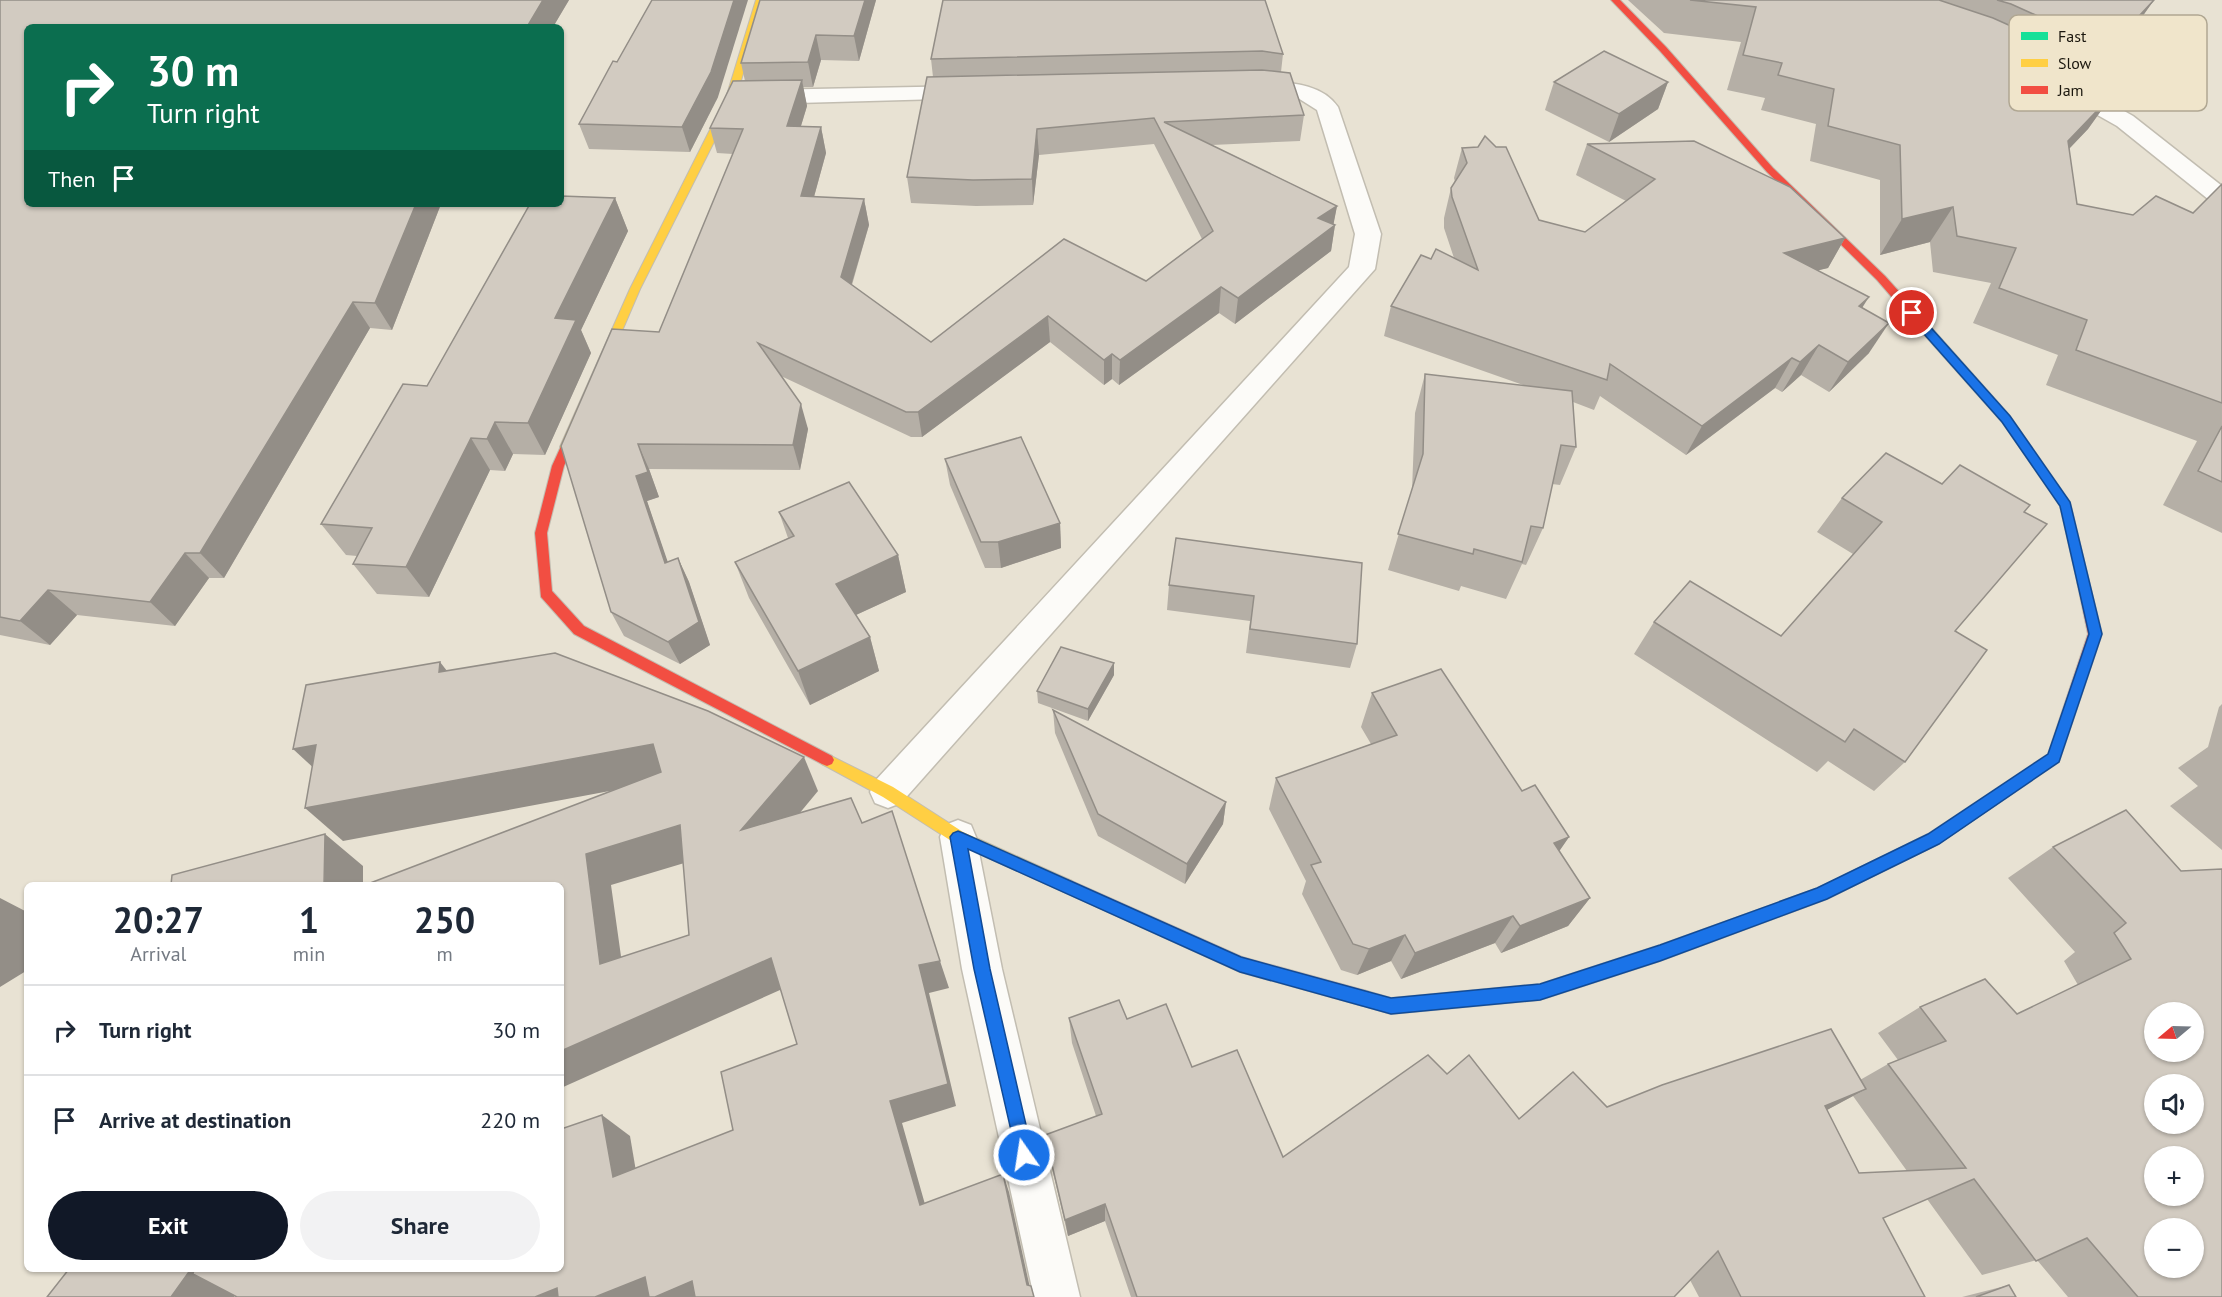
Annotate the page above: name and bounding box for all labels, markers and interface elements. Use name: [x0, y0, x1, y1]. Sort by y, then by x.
legend: [2009, 15, 2207, 111]
text: Fast: [2058, 26, 2087, 46]
text: 30 m: [147, 43, 239, 98]
icon: right: [48, 48, 126, 126]
text: Slow: [2058, 53, 2092, 73]
text: Jam: [2057, 80, 2084, 100]
text: Turn right: [147, 96, 260, 130]
icon: arrive: [107, 162, 140, 195]
text: Then: [48, 165, 95, 193]
pin: [1886, 287, 1937, 338]
icon: arrive: [1895, 296, 1928, 329]
text: 20:27: [113, 896, 204, 943]
text: 1: [299, 896, 319, 943]
text: 250: [414, 896, 475, 943]
text: Arrival: [130, 941, 186, 967]
text: min: [293, 941, 325, 967]
text: m: [437, 941, 453, 967]
north arrow: [2144, 1002, 2204, 1062]
map controls: [2144, 1002, 2204, 1278]
icon: right: [48, 1014, 81, 1047]
text: Turn right: [99, 1016, 191, 1044]
text: 30 m: [492, 1016, 540, 1044]
button: sound: [2144, 1074, 2204, 1134]
icon: arrive: [48, 1104, 81, 1137]
text: Arrive at destination: [99, 1106, 291, 1134]
text: 220 m: [480, 1106, 540, 1134]
position arrow: [992, 1123, 1056, 1187]
button: +: [2144, 1146, 2204, 1206]
button: Exit: [48, 1191, 288, 1260]
button: Share: [300, 1191, 540, 1260]
button: −: [2144, 1218, 2204, 1278]

